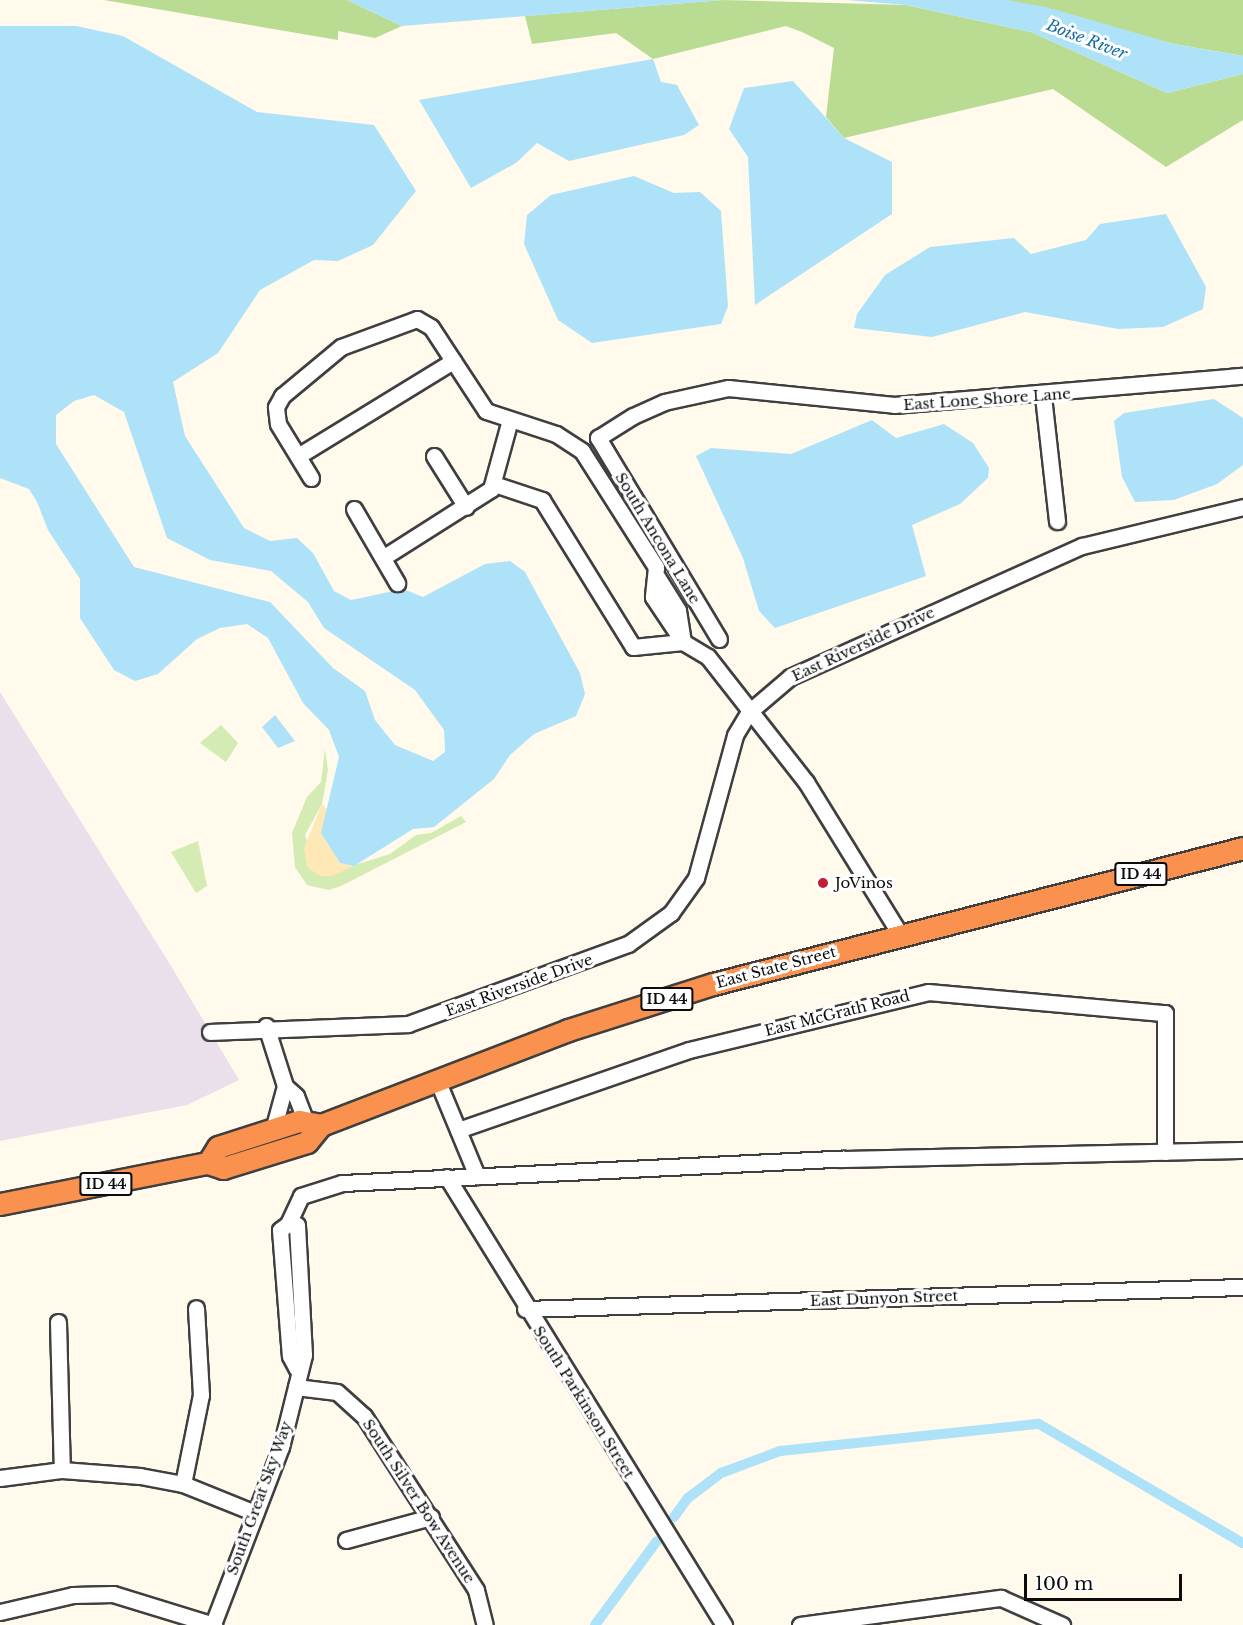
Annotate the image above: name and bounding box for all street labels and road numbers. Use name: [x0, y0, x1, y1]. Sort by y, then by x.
street label: East Lone Shore Lane: [903, 384, 1071, 414]
street label: South Ancona Lane: [611, 469, 705, 607]
street label: East Riverside Drive: [789, 603, 937, 685]
road number: ID 44: [1114, 863, 1168, 885]
street label: East State Street: [714, 942, 838, 992]
street label: East Riverside Drive: [443, 950, 595, 1020]
street label: East McGrath Road: [763, 986, 911, 1040]
road number: ID 44: [640, 988, 694, 1010]
road number: ID 44: [79, 1173, 133, 1195]
street label: East Dunyon Street: [810, 1286, 958, 1310]
street label: South Parkinson Street: [530, 1322, 638, 1482]
street label: South Silver Bow Avenue: [359, 1415, 479, 1587]
street label: South Great Sky Way: [223, 1418, 295, 1578]

